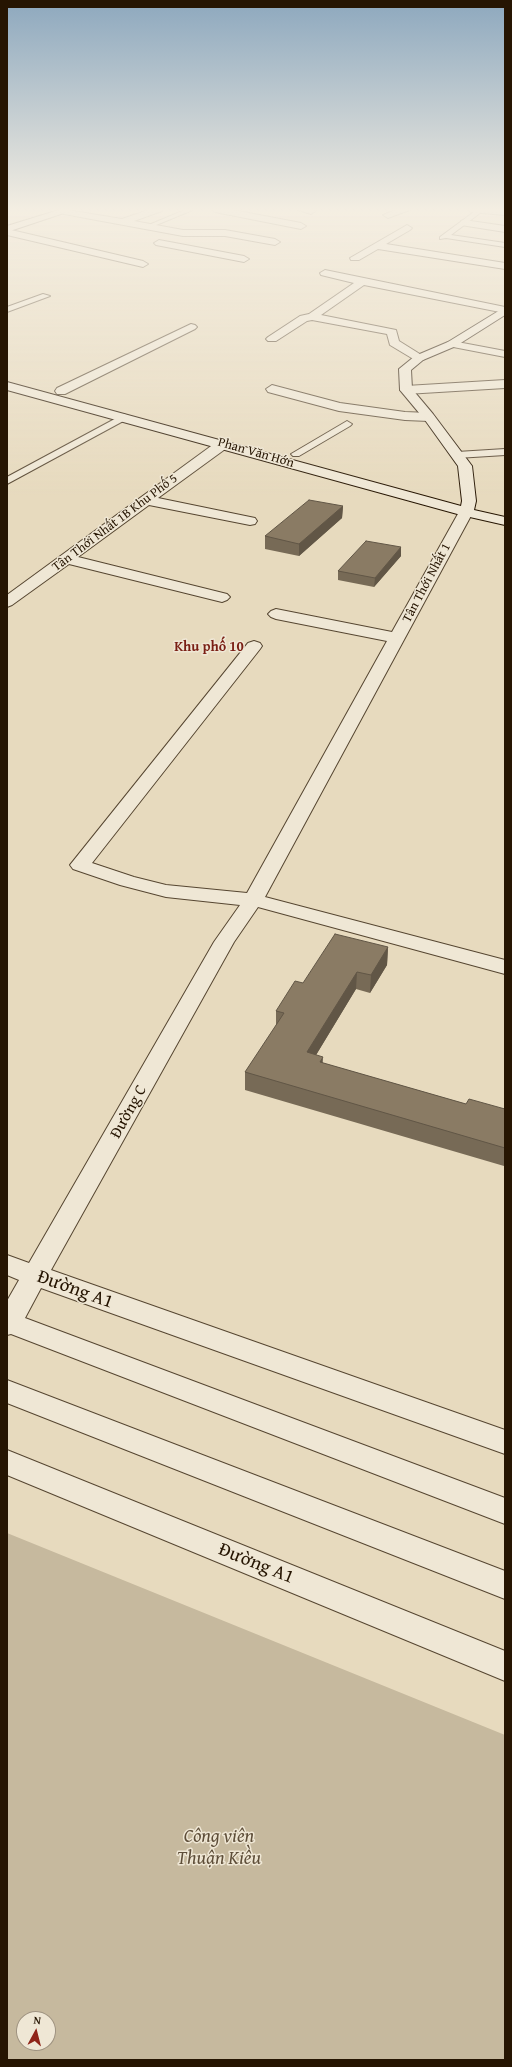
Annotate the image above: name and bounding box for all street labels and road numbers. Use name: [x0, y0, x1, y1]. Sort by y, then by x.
street label: Phan Văn Hớn: [216, 435, 296, 471]
street label: Tân Thới Nhất 1B Khu Phố 5: [49, 471, 181, 575]
street label: Tân Thới Nhất 1: [400, 541, 454, 625]
street label: Đường C: [107, 1082, 151, 1142]
street label: Đường A1: [34, 1266, 116, 1314]
street label: Đường A1: [215, 1539, 297, 1589]

